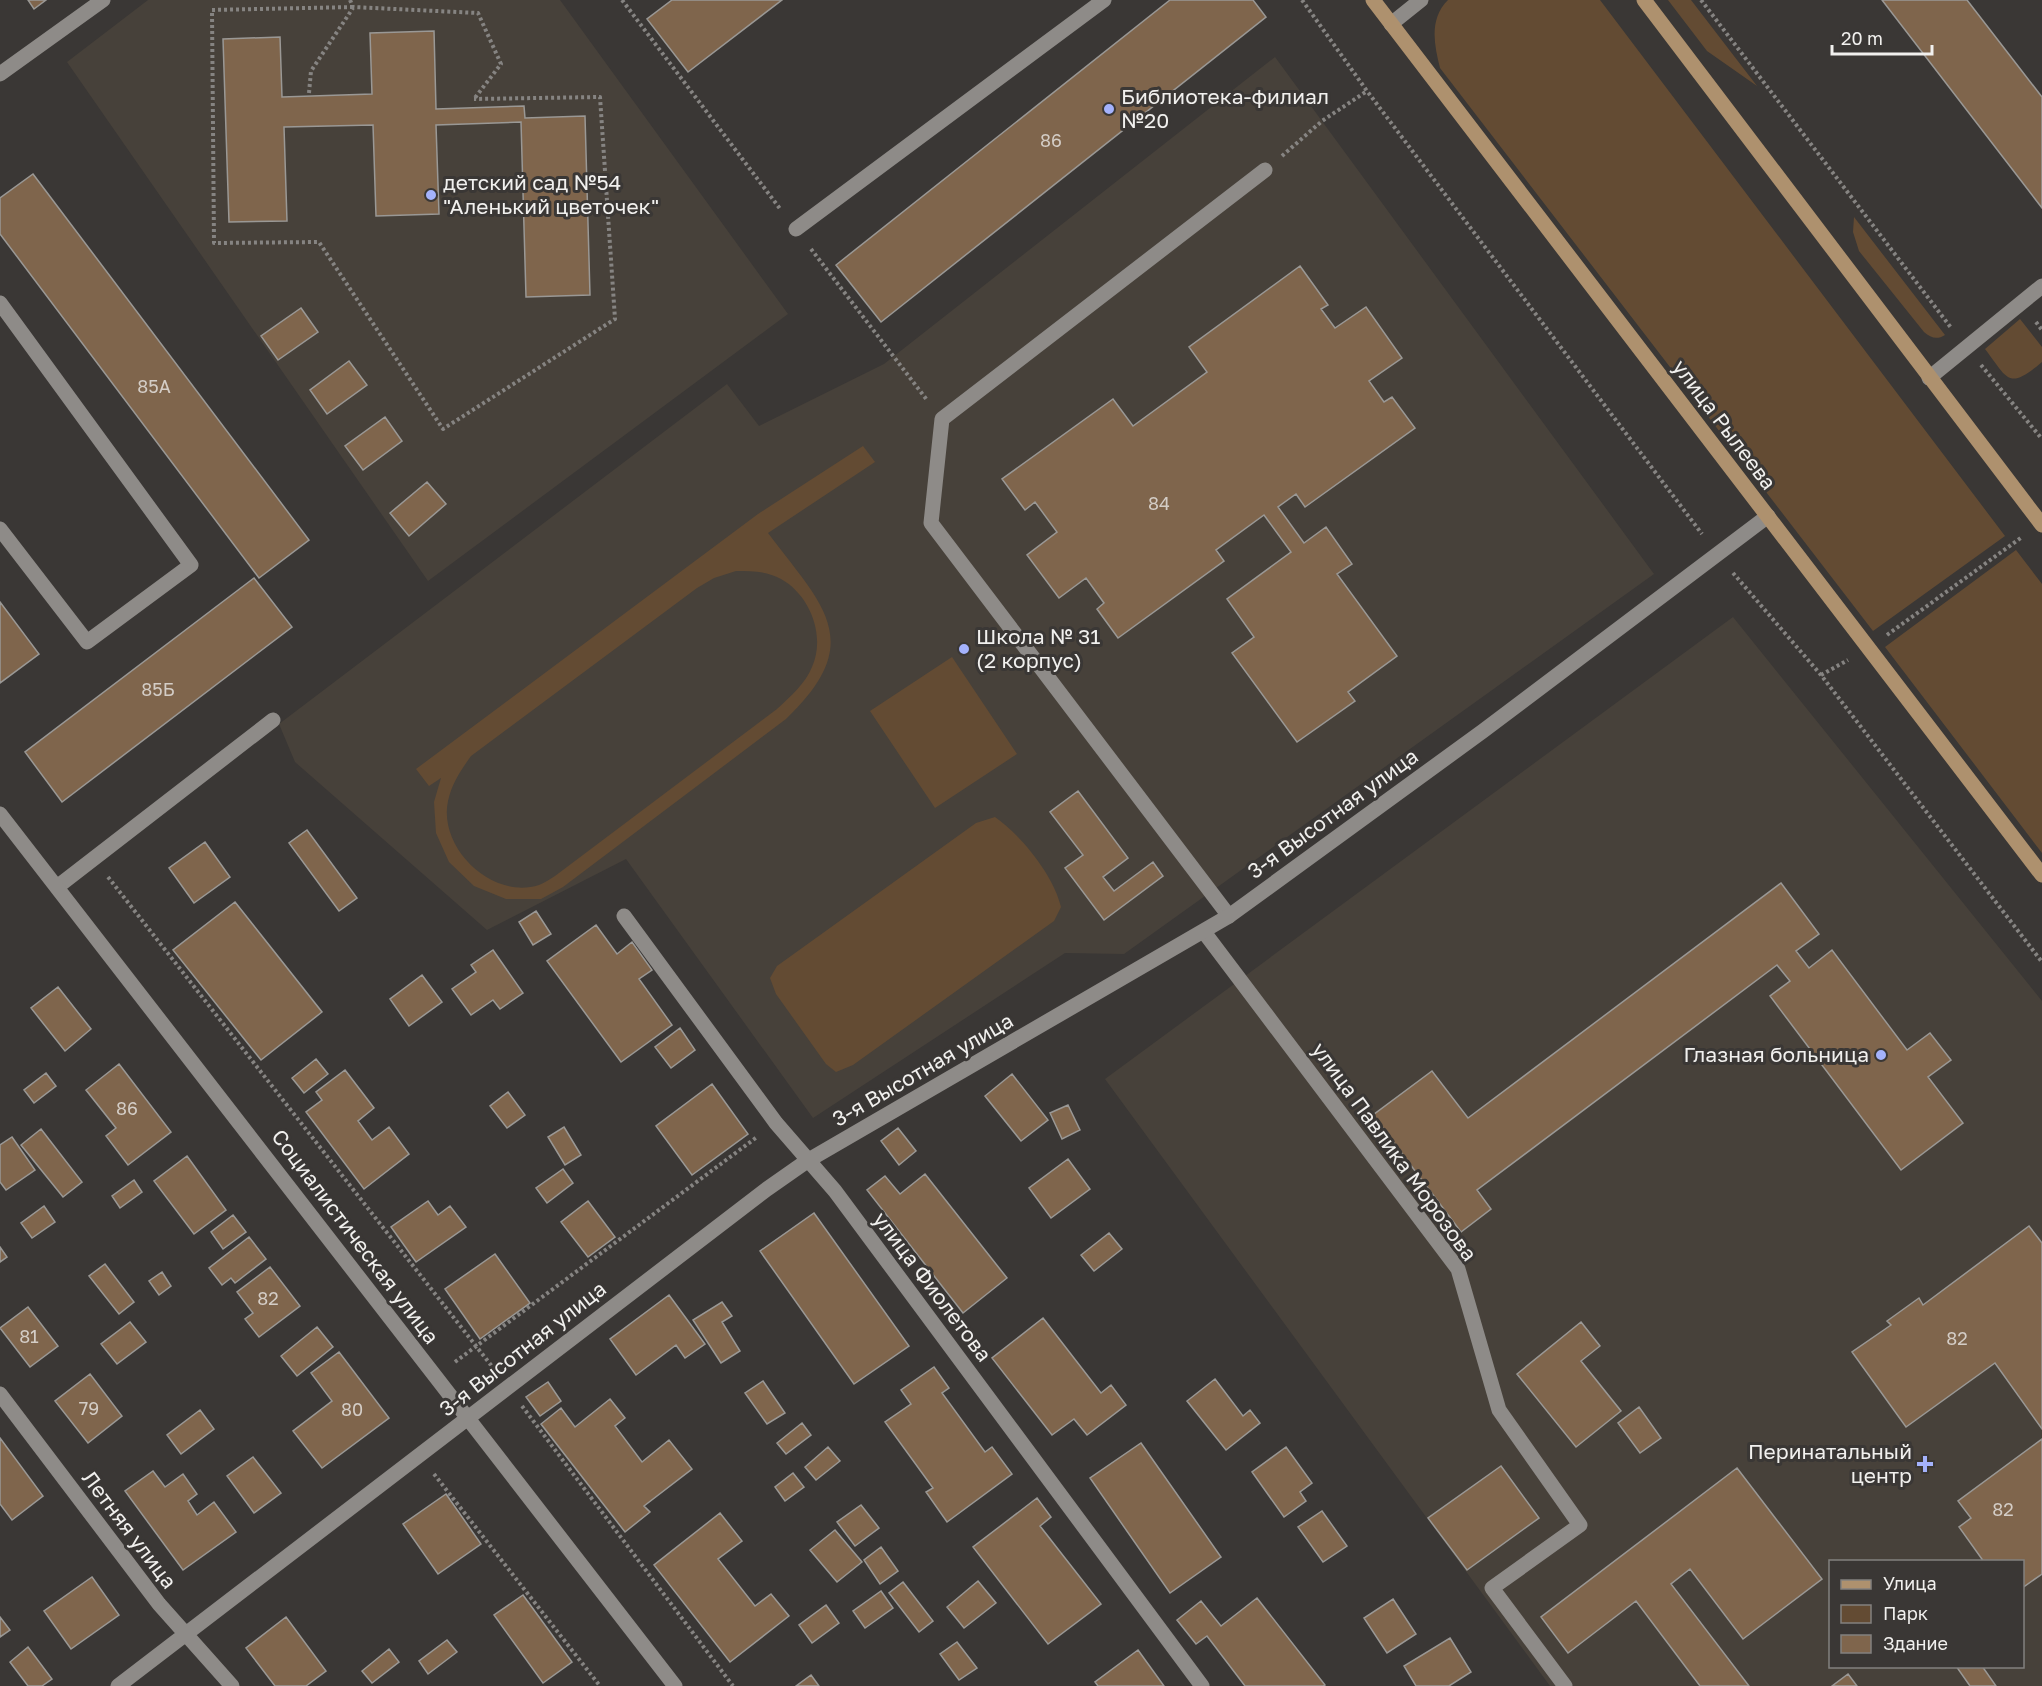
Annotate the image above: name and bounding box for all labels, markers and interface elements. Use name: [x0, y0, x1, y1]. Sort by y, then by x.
scale bar: [1832, 18, 1932, 56]
text: 20 m: [1841, 27, 1883, 49]
place label: Библиотека-филиал №20: [1121, 83, 1329, 133]
marker: Библиотека-филиал №20: [1102, 102, 1116, 116]
house number: 86: [1040, 129, 1062, 151]
place label: детский сад №54 "Аленький цветочек": [443, 169, 659, 219]
marker: детский сад №54 "Аленький цветочек": [424, 188, 438, 202]
street label: улица Рылеева: [1667, 354, 1782, 495]
house number: 85А: [137, 375, 171, 397]
house number: 84: [1148, 492, 1170, 514]
place label: Школа № 31 (2 корпус): [976, 623, 1101, 673]
marker: Школа № 31 (2 корпус): [957, 642, 971, 656]
house number: 85Б: [141, 678, 175, 700]
street label: 3-я Высотная улица: [1242, 743, 1423, 884]
street label: 3-я Высотная улица: [827, 1007, 1018, 1132]
street label: улица Павлика Морозова: [1307, 1037, 1483, 1266]
place label: Глазная больница: [1684, 1041, 1869, 1067]
marker: Глазная больница: [1874, 1048, 1888, 1062]
house number: 86: [116, 1097, 138, 1119]
street label: Социалистическая улица: [267, 1124, 445, 1349]
street label: улица Фиолетова: [868, 1206, 998, 1366]
street label: 3-я Высотная улица: [434, 1275, 611, 1421]
house number: 82: [257, 1287, 279, 1309]
house number: 81: [19, 1325, 39, 1347]
house number: 82: [1946, 1327, 1968, 1349]
house number: 79: [79, 1397, 99, 1419]
house number: 80: [341, 1398, 363, 1420]
place label: Перинатальный центр: [1748, 1438, 1912, 1488]
marker: Перинатальный центр: [1916, 1455, 1934, 1473]
street label: Летняя улица: [77, 1465, 183, 1593]
house number: 82: [1992, 1498, 2014, 1520]
legend: [1829, 1560, 2024, 1668]
text: Улица: [1883, 1572, 1937, 1594]
text: Парк: [1883, 1602, 1928, 1624]
text: Здание: [1883, 1632, 1948, 1654]

